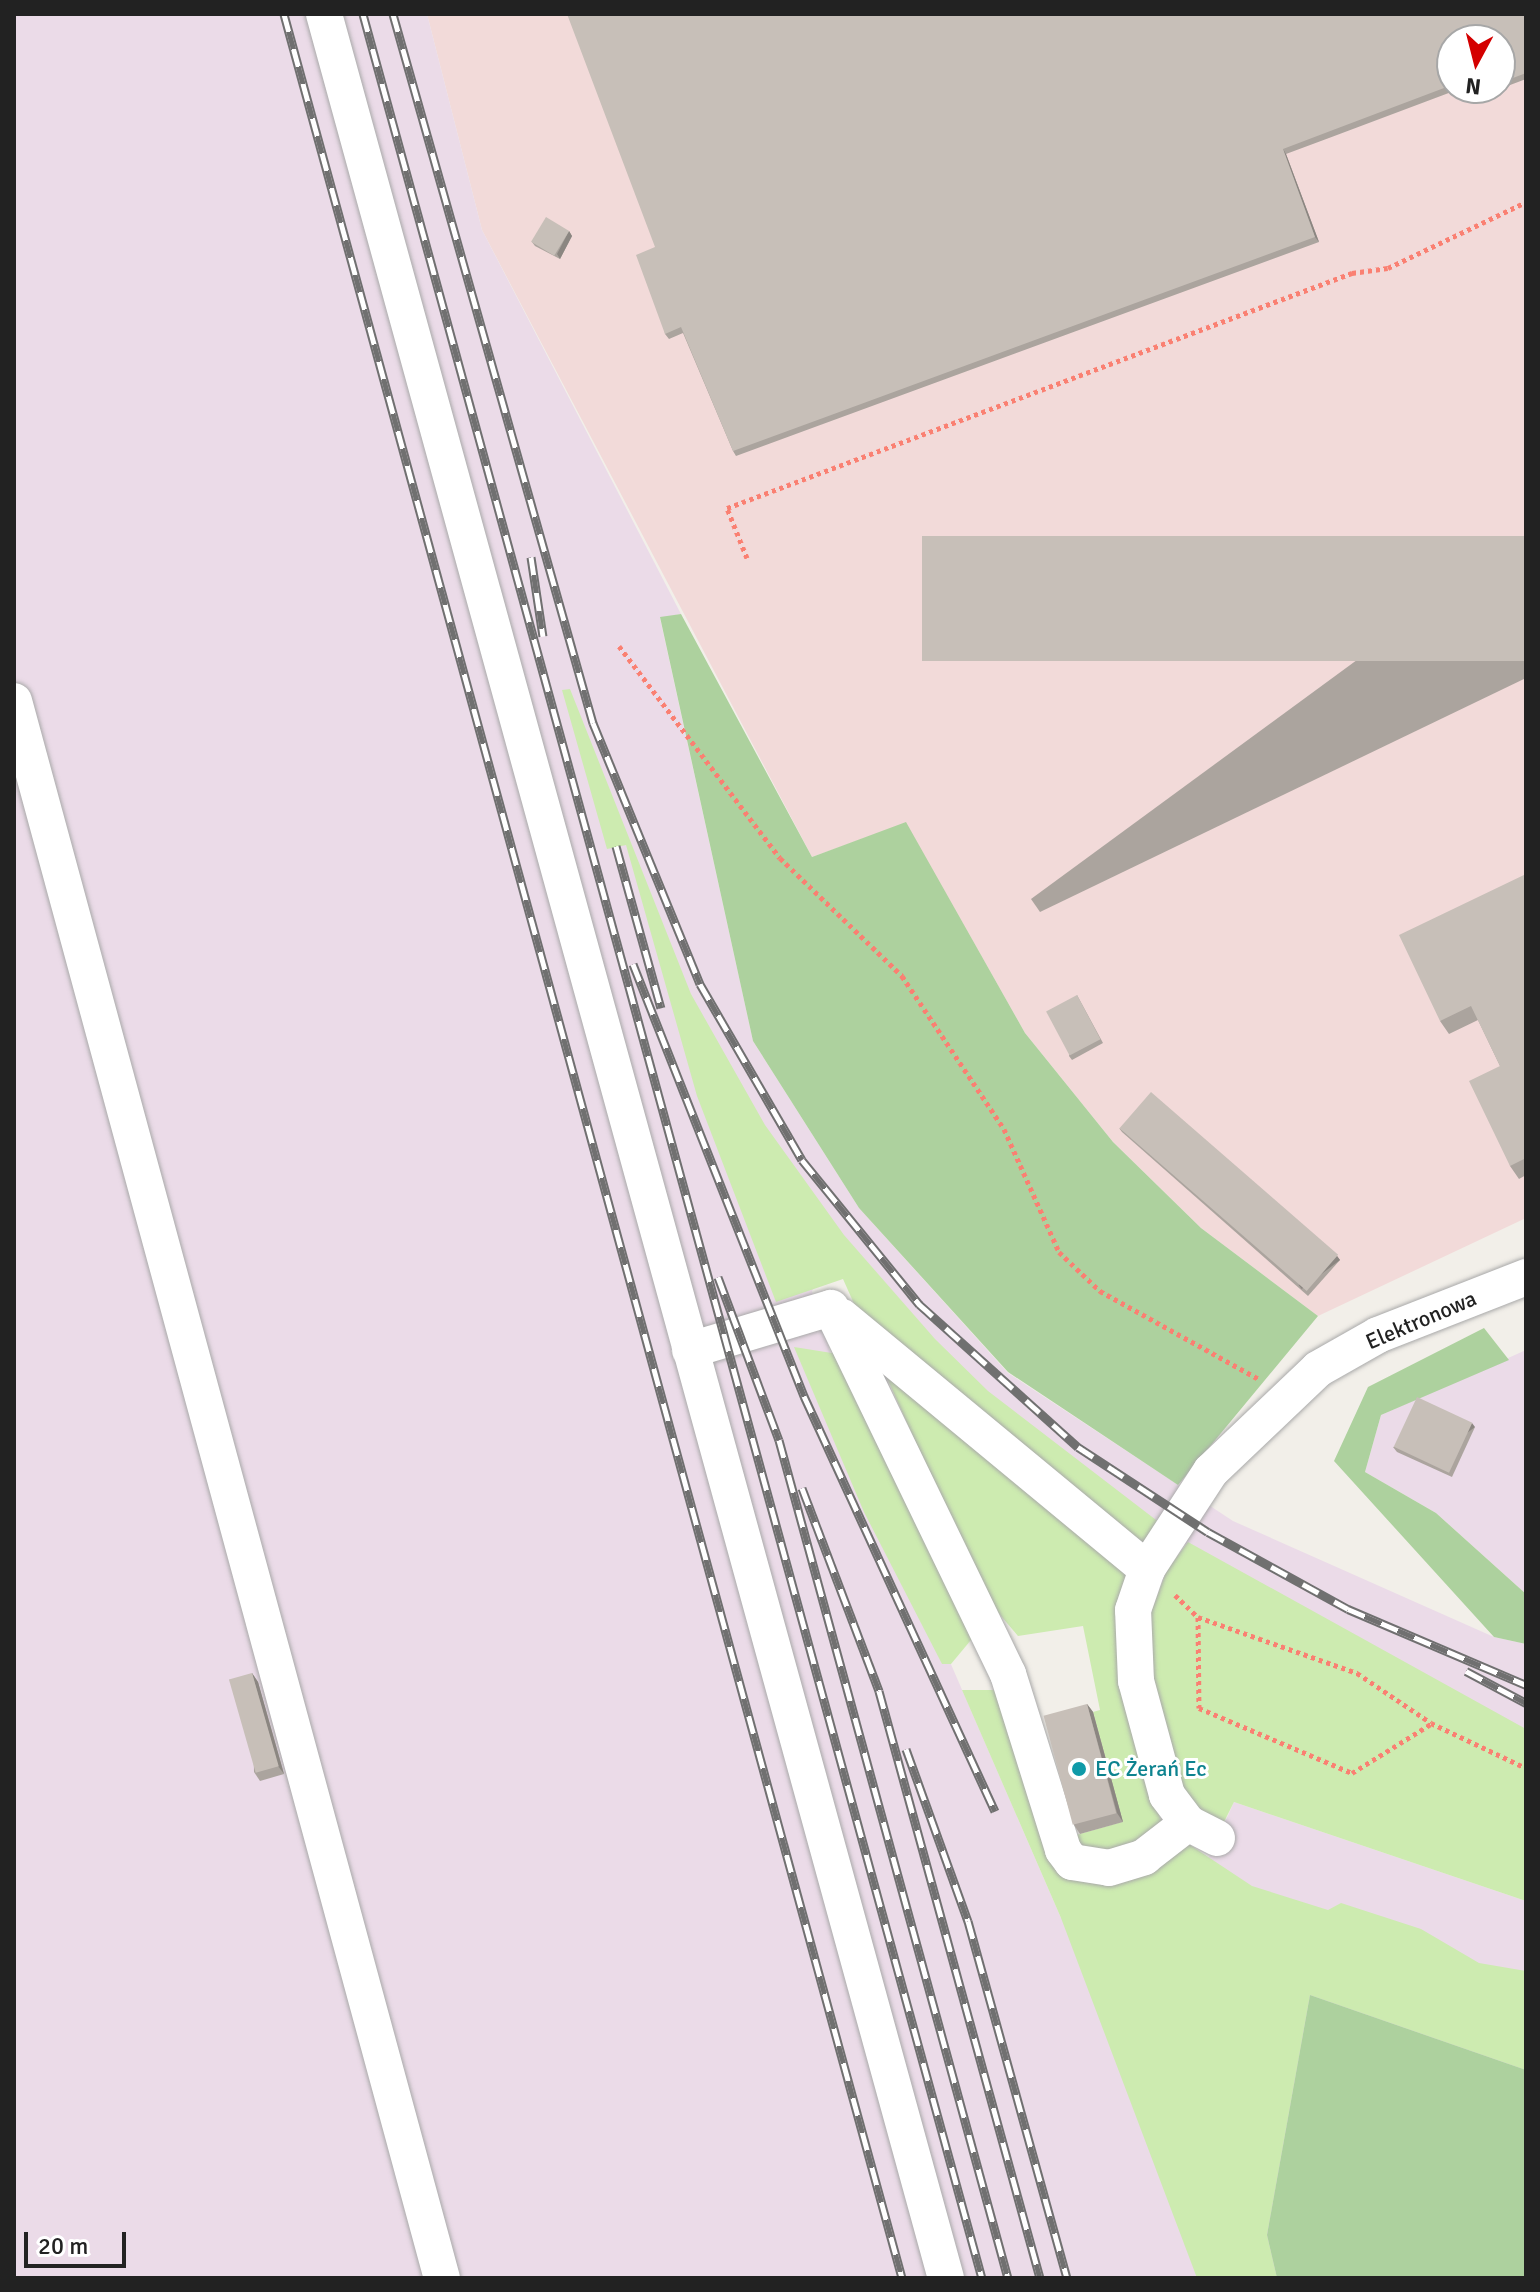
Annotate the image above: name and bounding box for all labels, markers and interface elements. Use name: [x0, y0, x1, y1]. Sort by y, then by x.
north arrow: [1436, 24, 1516, 104]
text: N: [1464, 72, 1483, 101]
street label: Elektronowa: [1362, 1285, 1480, 1355]
place label: EC Żerań Ec: [1095, 1756, 1207, 1782]
marker: EC Żerań Ec: [1070, 1760, 1088, 1778]
scale bar: [28, 2216, 130, 2266]
text: 20 m: [38, 2231, 88, 2261]

